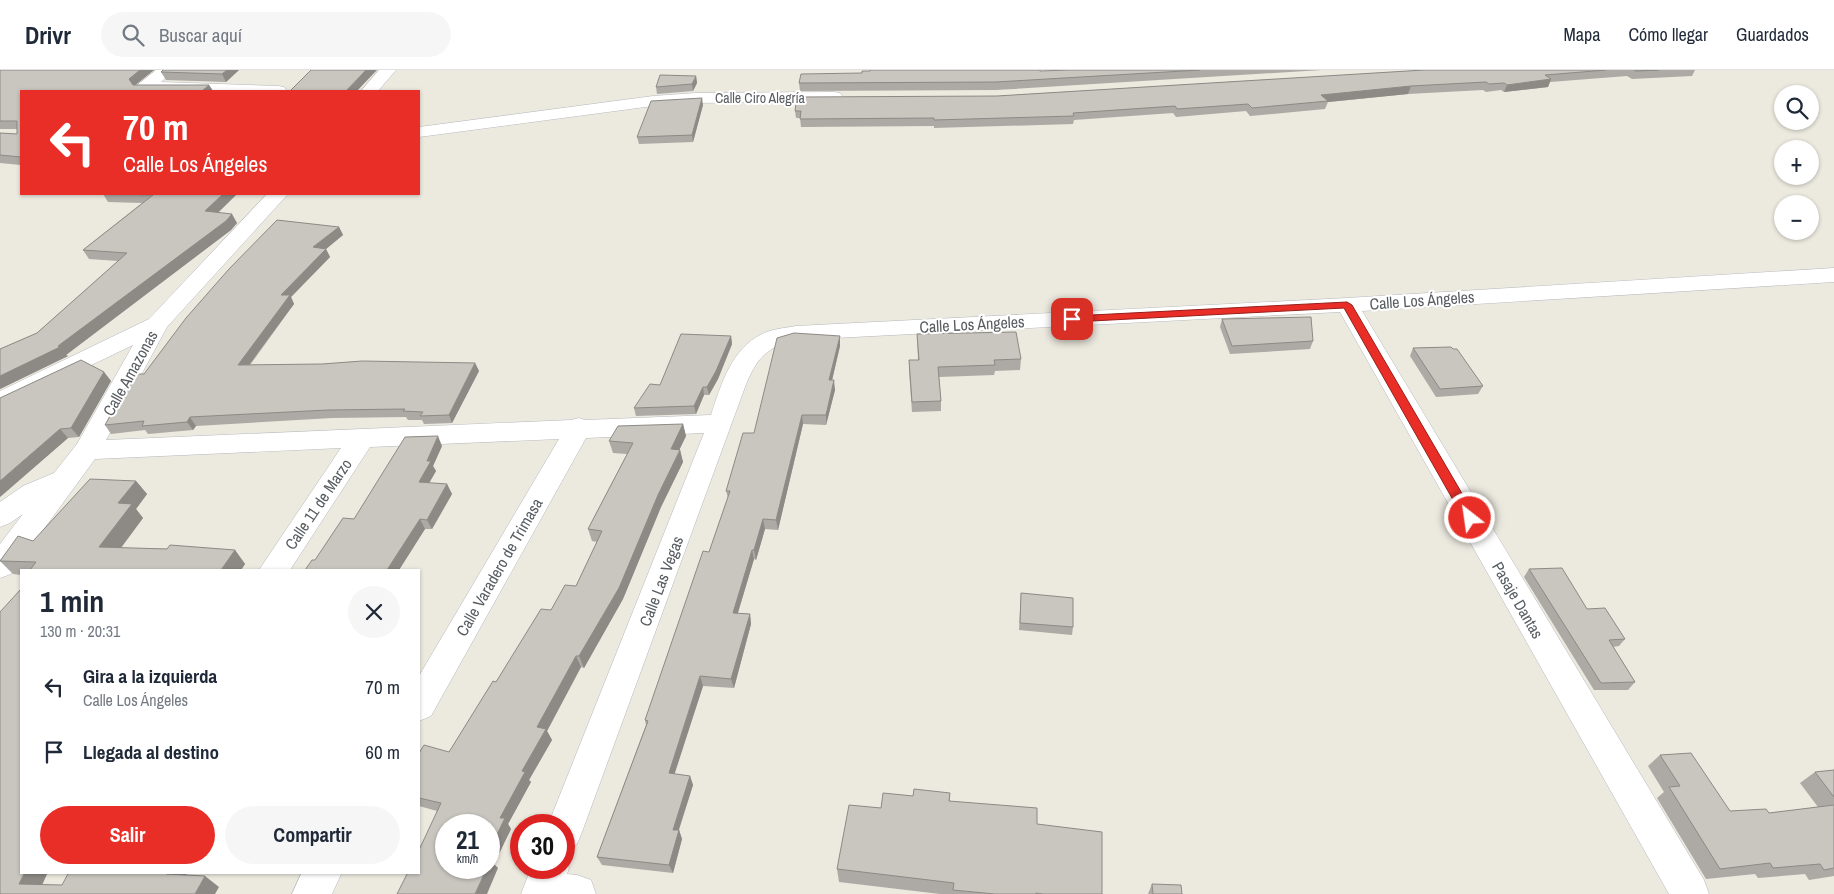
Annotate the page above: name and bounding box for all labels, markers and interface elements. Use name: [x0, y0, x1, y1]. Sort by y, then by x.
search box: [101, 12, 451, 57]
text: Drivr: [25, 19, 71, 51]
icon: search: [119, 21, 147, 49]
text: Buscar aquí: [159, 22, 242, 48]
text: Mapa: [1563, 22, 1600, 47]
text: Cómo llegar: [1628, 22, 1708, 47]
text: Guardados: [1736, 22, 1809, 47]
map controls: [1774, 85, 1819, 240]
button: search: [1774, 85, 1819, 130]
street label: Calle Ciro Alegría: [715, 89, 806, 107]
text: 70 m: [123, 104, 188, 151]
icon: left: [40, 110, 105, 175]
button: +: [1774, 140, 1819, 185]
text: Calle Los Ángeles: [123, 149, 267, 179]
button: −: [1774, 195, 1819, 240]
street label: Calle Los Ángeles: [1369, 285, 1475, 315]
pin: [1051, 298, 1093, 340]
icon: arrive: [1058, 305, 1086, 333]
street label: Calle Los Ángeles: [919, 310, 1025, 338]
street label: Calle Amazonas: [97, 326, 163, 420]
street label: Calle 11 de Marzo: [279, 454, 357, 554]
position arrow: [1443, 491, 1495, 543]
street label: Calle Varadero de Trimasa: [451, 493, 548, 640]
street label: Calle Las Vegas: [634, 533, 688, 629]
street label: Pasaje Dantas: [1487, 558, 1549, 642]
text: 1 min: [40, 581, 104, 621]
button: close: [348, 586, 400, 638]
text: 130 m · 20:31: [40, 620, 120, 642]
text: Gira a la izquierda: [83, 663, 217, 689]
icon: left: [40, 673, 68, 701]
text: 70 m: [365, 674, 400, 700]
text: Calle Los Ángeles: [83, 689, 188, 711]
icon: arrive: [40, 738, 68, 766]
text: Llegada al destino: [83, 739, 219, 765]
text: 60 m: [365, 739, 400, 765]
button: Salir: [40, 806, 215, 864]
button: Compartir: [225, 806, 400, 864]
speed limit sign: 30: [510, 814, 575, 879]
text: 21: [456, 823, 479, 857]
text: km/h: [457, 851, 478, 867]

